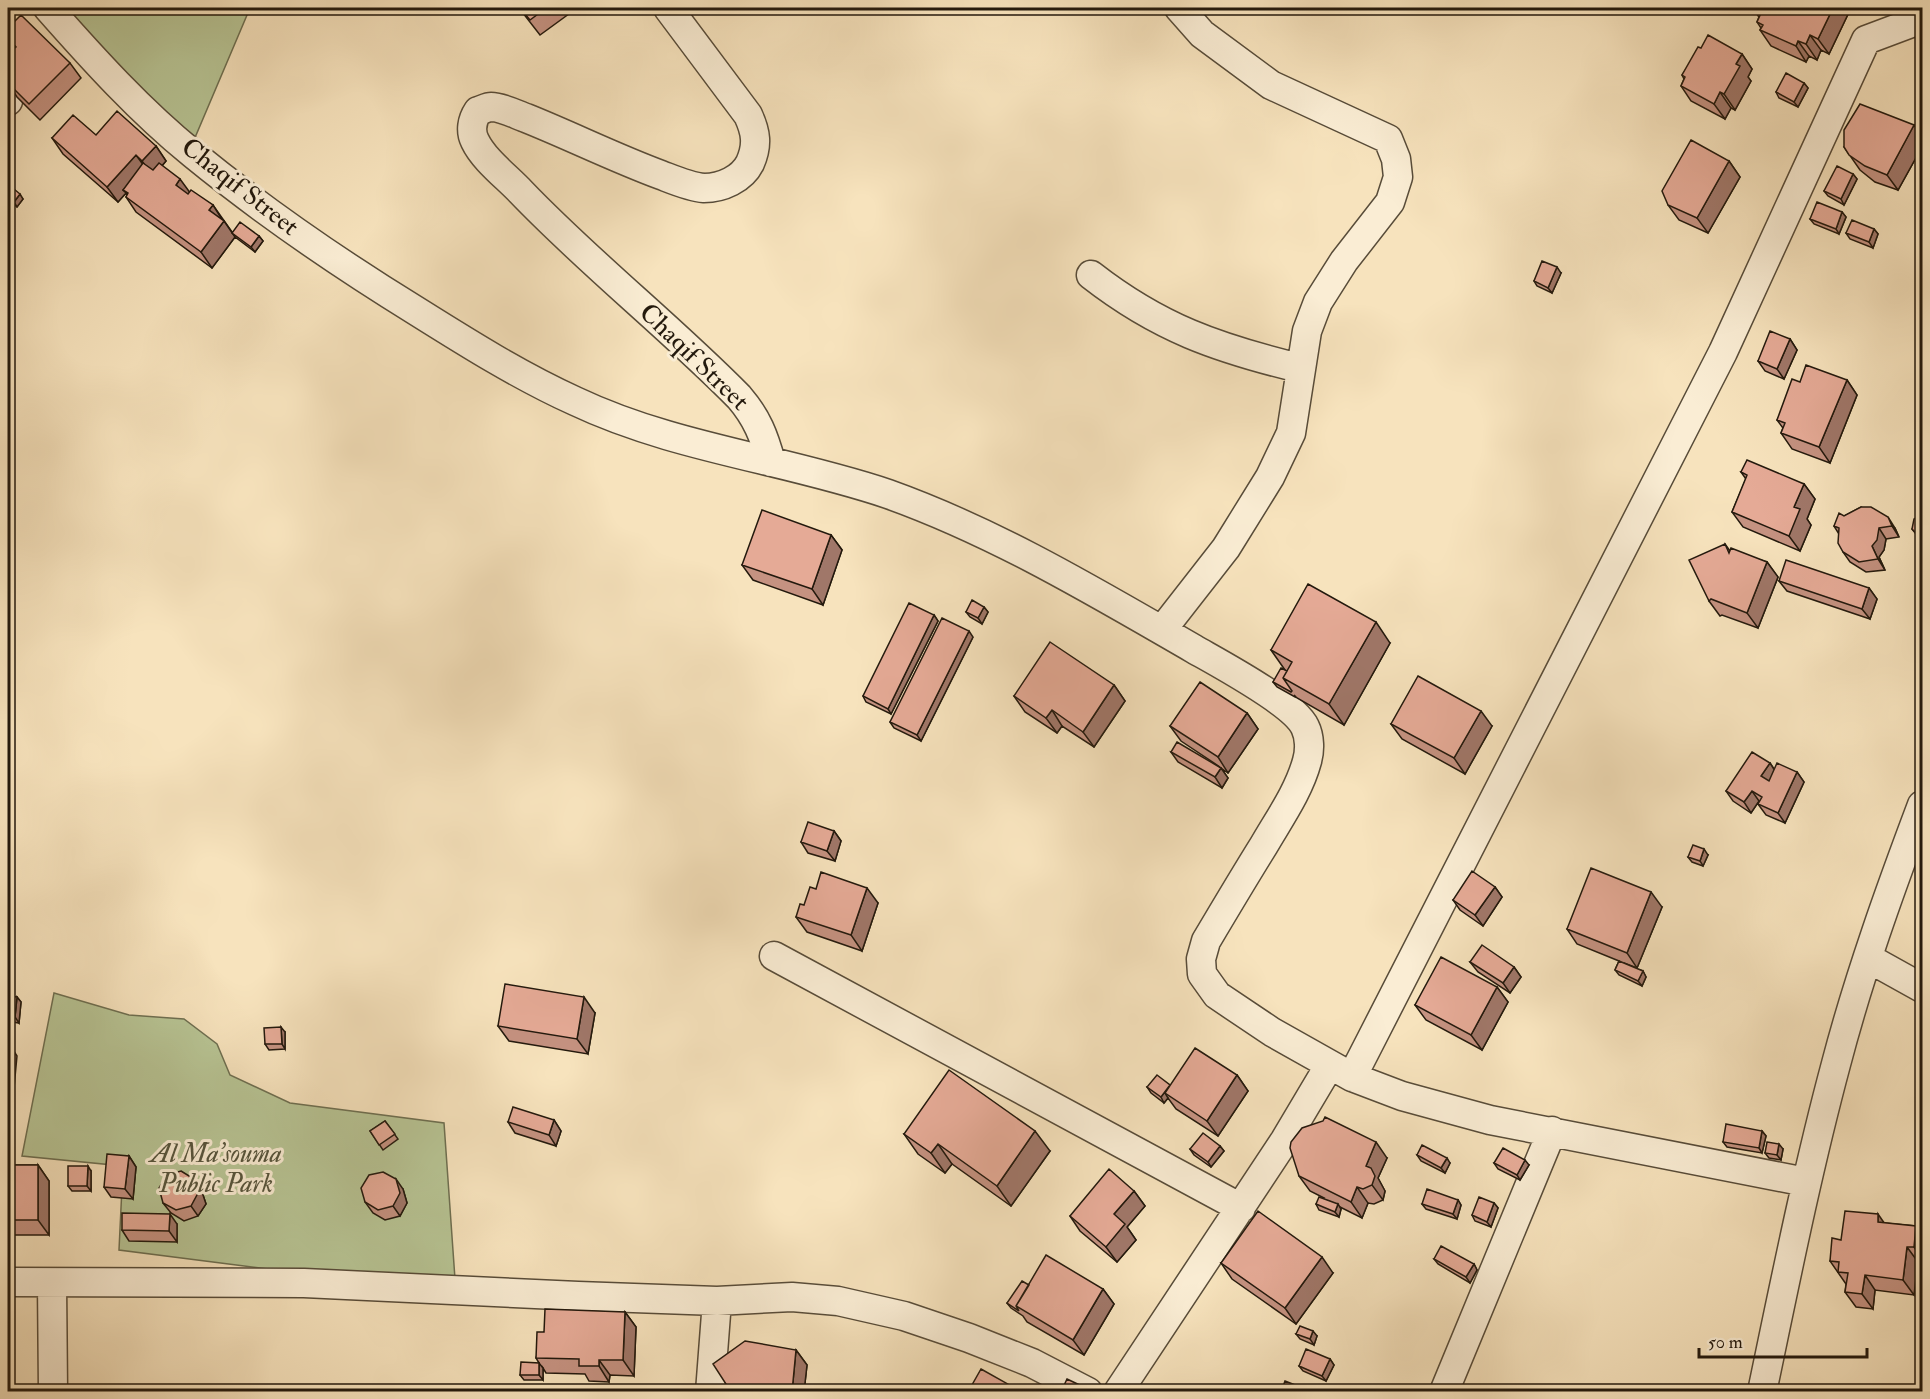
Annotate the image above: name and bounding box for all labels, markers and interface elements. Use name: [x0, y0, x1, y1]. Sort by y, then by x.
street label: Chaqif Street: [175, 131, 305, 243]
street label: Chaqif Street: [632, 297, 756, 417]
park label: Al Ma'souma Public Park: [147, 1138, 282, 1200]
scale bar: [1699, 1321, 1867, 1359]
text: 50 m: [1708, 1331, 1743, 1354]

